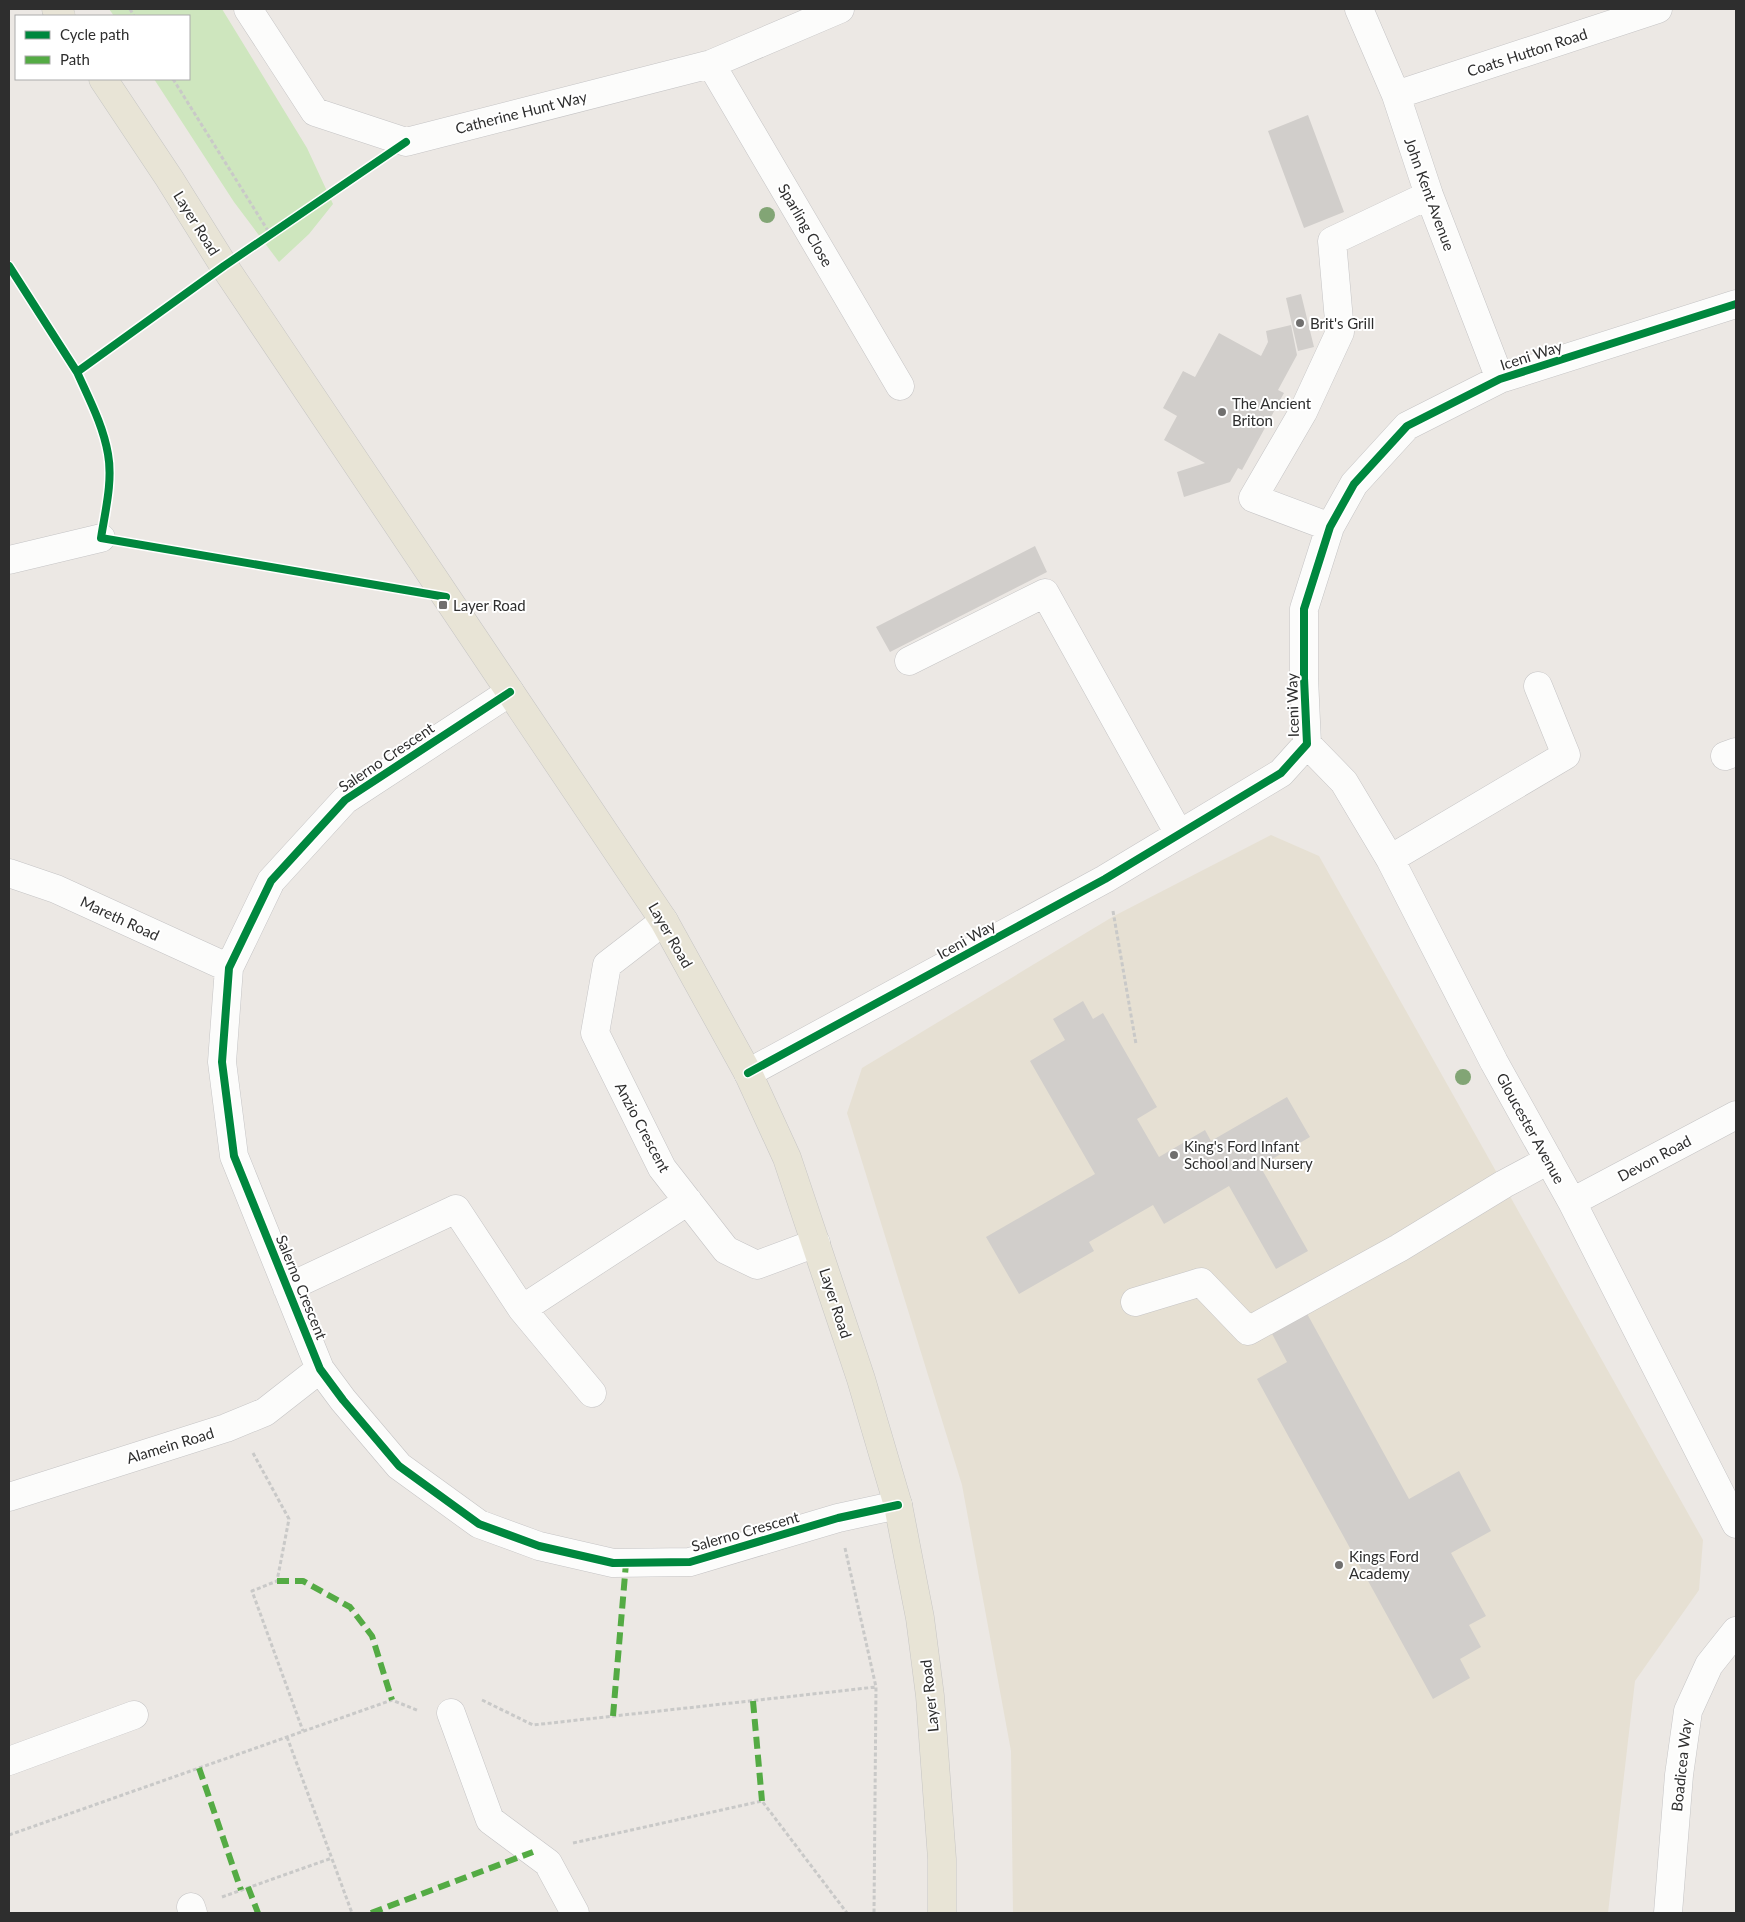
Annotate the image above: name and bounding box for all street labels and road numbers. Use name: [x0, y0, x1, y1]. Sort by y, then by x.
street label: Coats Hutton Road: [1465, 24, 1589, 80]
street label: Catherine Hunt Way: [453, 87, 589, 137]
street label: John Kent Avenue: [1401, 135, 1459, 253]
street label: Sparling Close: [775, 180, 837, 270]
street label: Layer Road: [170, 187, 224, 259]
street label: Iceni Way: [1498, 336, 1565, 373]
street label: Iceni Way: [1282, 672, 1302, 737]
street label: Salerno Crescent: [335, 718, 438, 796]
street label: Mareth Road: [78, 892, 162, 944]
street label: Layer Road: [645, 899, 697, 971]
street label: Iceni Way: [934, 915, 999, 962]
street label: Gloucester Avenue: [1493, 1069, 1569, 1187]
street label: Anzio Crescent: [612, 1079, 675, 1176]
street label: Devon Road: [1614, 1131, 1694, 1185]
street label: Salerno Crescent: [273, 1232, 331, 1343]
street label: Layer Road: [816, 1266, 856, 1340]
street label: Alamein Road: [124, 1423, 216, 1467]
street label: Salerno Crescent: [689, 1507, 802, 1555]
street label: Layer Road: [916, 1659, 942, 1733]
street label: Boadicea Way: [1667, 1717, 1695, 1812]

